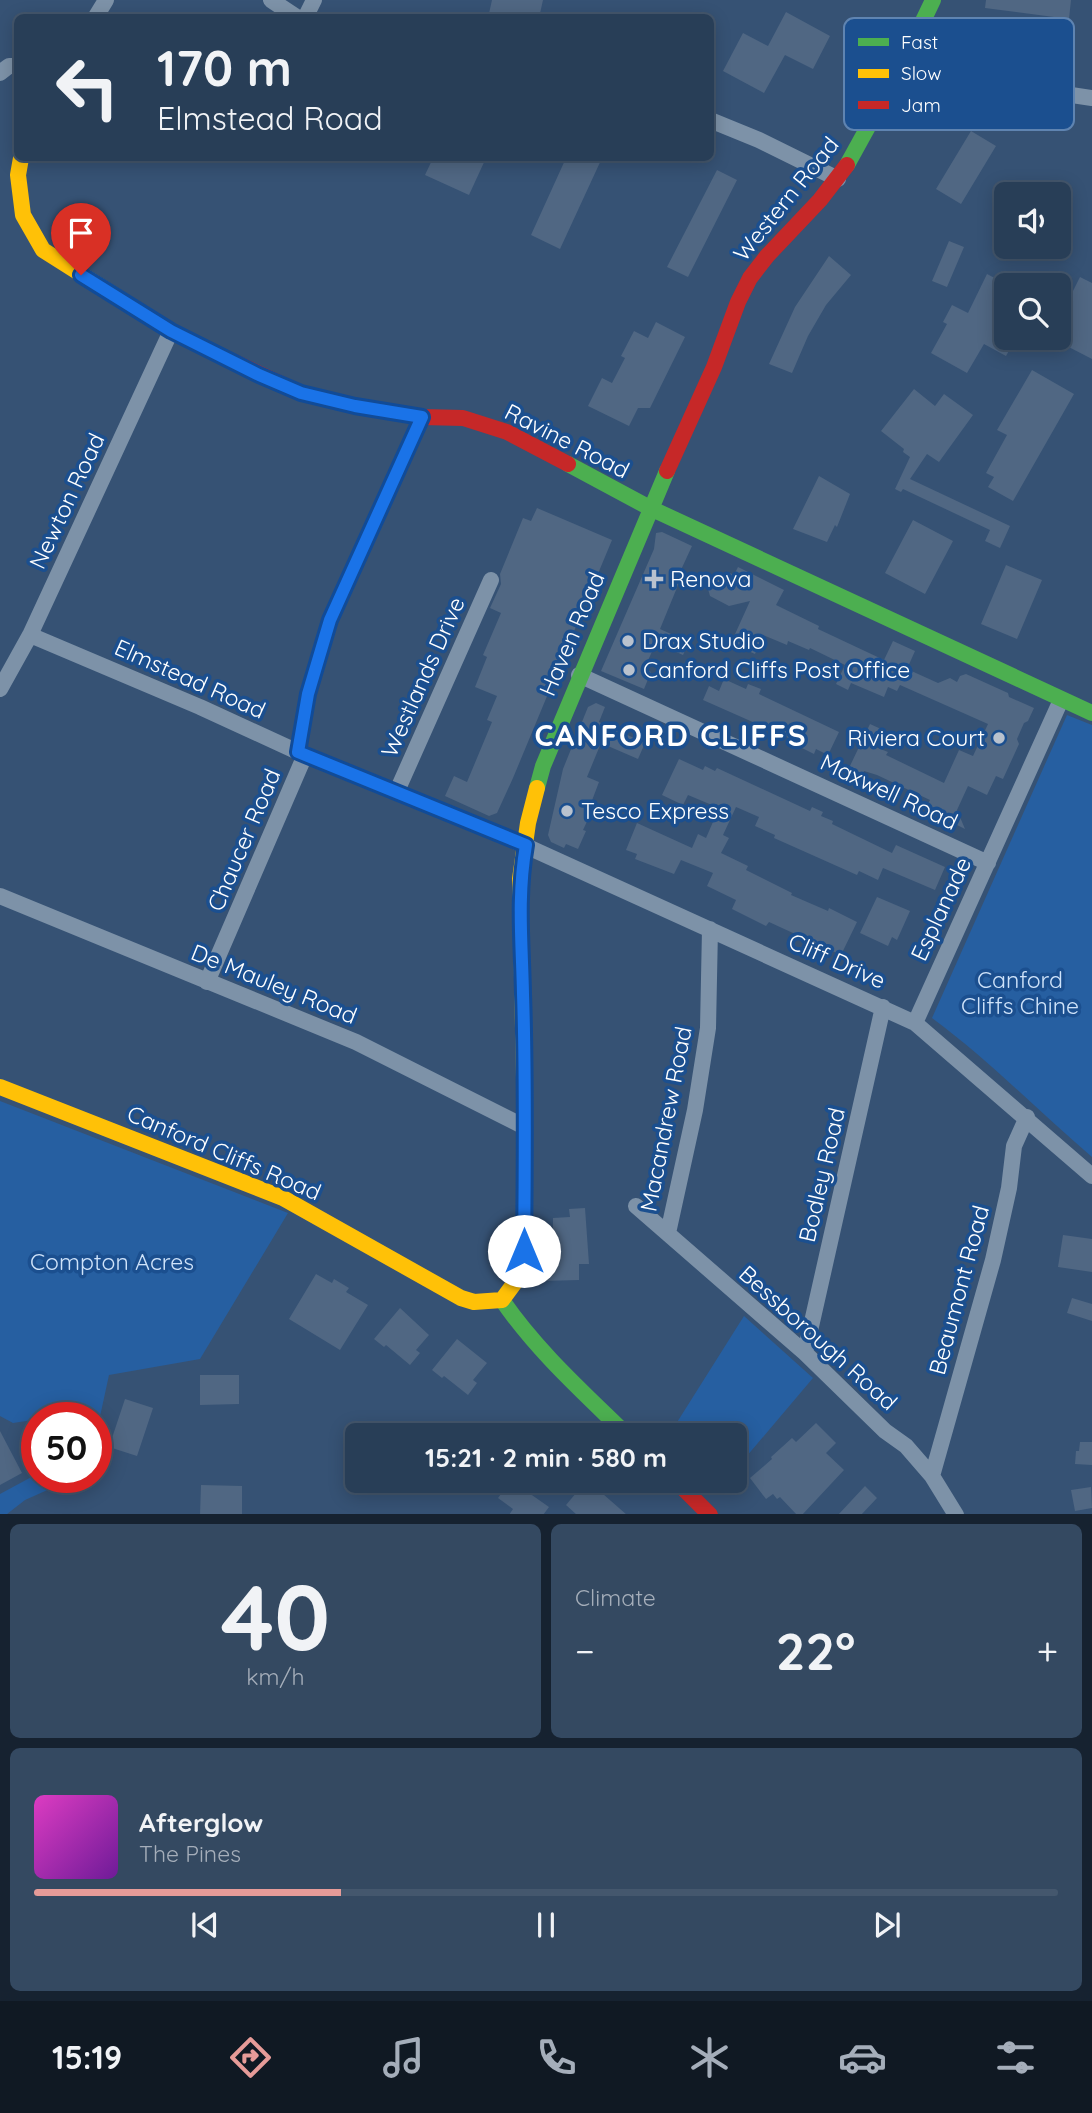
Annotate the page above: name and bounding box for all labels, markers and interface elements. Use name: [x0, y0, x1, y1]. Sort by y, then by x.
legend: [844, 18, 1074, 130]
text: Fast: [901, 30, 938, 54]
text: 170 m: [157, 37, 292, 98]
icon: left: [42, 42, 133, 133]
text: Slow: [901, 61, 942, 85]
text: Jam: [901, 93, 941, 117]
text: Elmstead Road: [157, 98, 383, 138]
street label: Western Road: [727, 131, 845, 267]
map controls: [994, 182, 1071, 350]
button: sound: [994, 182, 1071, 259]
pin: [51, 203, 111, 275]
icon: arrive: [62, 214, 100, 252]
button: search: [994, 273, 1071, 350]
street label: Ravine Road: [500, 397, 634, 484]
street label: Newton Road: [22, 428, 111, 573]
place label: Renova: [670, 564, 751, 593]
street label: Haven Road: [532, 567, 611, 700]
marker: Renova: [644, 569, 664, 589]
street label: Westlands Drive: [374, 592, 471, 761]
place label: Drax Studio: [642, 626, 765, 655]
street label: Elmstead Road: [110, 632, 270, 725]
marker: Drax Studio: [620, 633, 636, 649]
place label: Canford Cliffs Post Office: [643, 655, 910, 684]
marker: Canford Cliffs Post Office: [621, 662, 637, 678]
district label: CANFORD CLIFFS: [534, 716, 808, 754]
place label: Riviera Court: [847, 723, 985, 752]
marker: Riviera Court: [991, 730, 1007, 746]
street label: Maxwell Road: [816, 747, 963, 836]
street label: Chaucer Road: [200, 764, 287, 915]
place label: Tesco Express: [581, 796, 729, 825]
marker: Tesco Express: [559, 803, 575, 819]
street label: Esplanade: [904, 852, 977, 965]
street label: Cliff Drive: [784, 926, 890, 995]
street label: De Mauley Road: [187, 937, 361, 1030]
park label: Canford Cliffs Chine: [961, 965, 1079, 1020]
street label: Macandrew Road: [633, 1024, 698, 1214]
street label: Canford Cliffs Road: [123, 1099, 326, 1207]
street label: Bodley Road: [792, 1105, 851, 1245]
street label: Beaumont Road: [922, 1202, 995, 1378]
position arrow: [487, 1214, 561, 1288]
park label: Compton Acres: [30, 1247, 194, 1276]
street label: Bessborough Road: [733, 1259, 904, 1416]
speed limit sign: 50: [21, 1402, 112, 1493]
text: 15:21 · 2 min · 580 m: [425, 1441, 667, 1474]
text: 40: [221, 1559, 330, 1673]
text: Climate: [575, 1583, 656, 1612]
text: 22°: [776, 1618, 855, 1683]
text: −: [575, 1627, 595, 1675]
text: +: [1037, 1627, 1058, 1675]
text: km/h: [246, 1662, 305, 1691]
text: Afterglow: [139, 1806, 263, 1839]
text: The Pines: [139, 1839, 241, 1868]
icon: previous: [186, 1906, 224, 1944]
icon: pause: [527, 1906, 565, 1944]
icon: next: [868, 1906, 906, 1944]
icon: directions: [226, 2033, 275, 2082]
icon: music: [379, 2033, 428, 2082]
icon: phone: [532, 2033, 581, 2082]
icon: climate: [685, 2033, 734, 2082]
icon: car: [838, 2033, 887, 2082]
icon: filters: [991, 2033, 1040, 2082]
text: 15:19: [52, 2037, 122, 2077]

